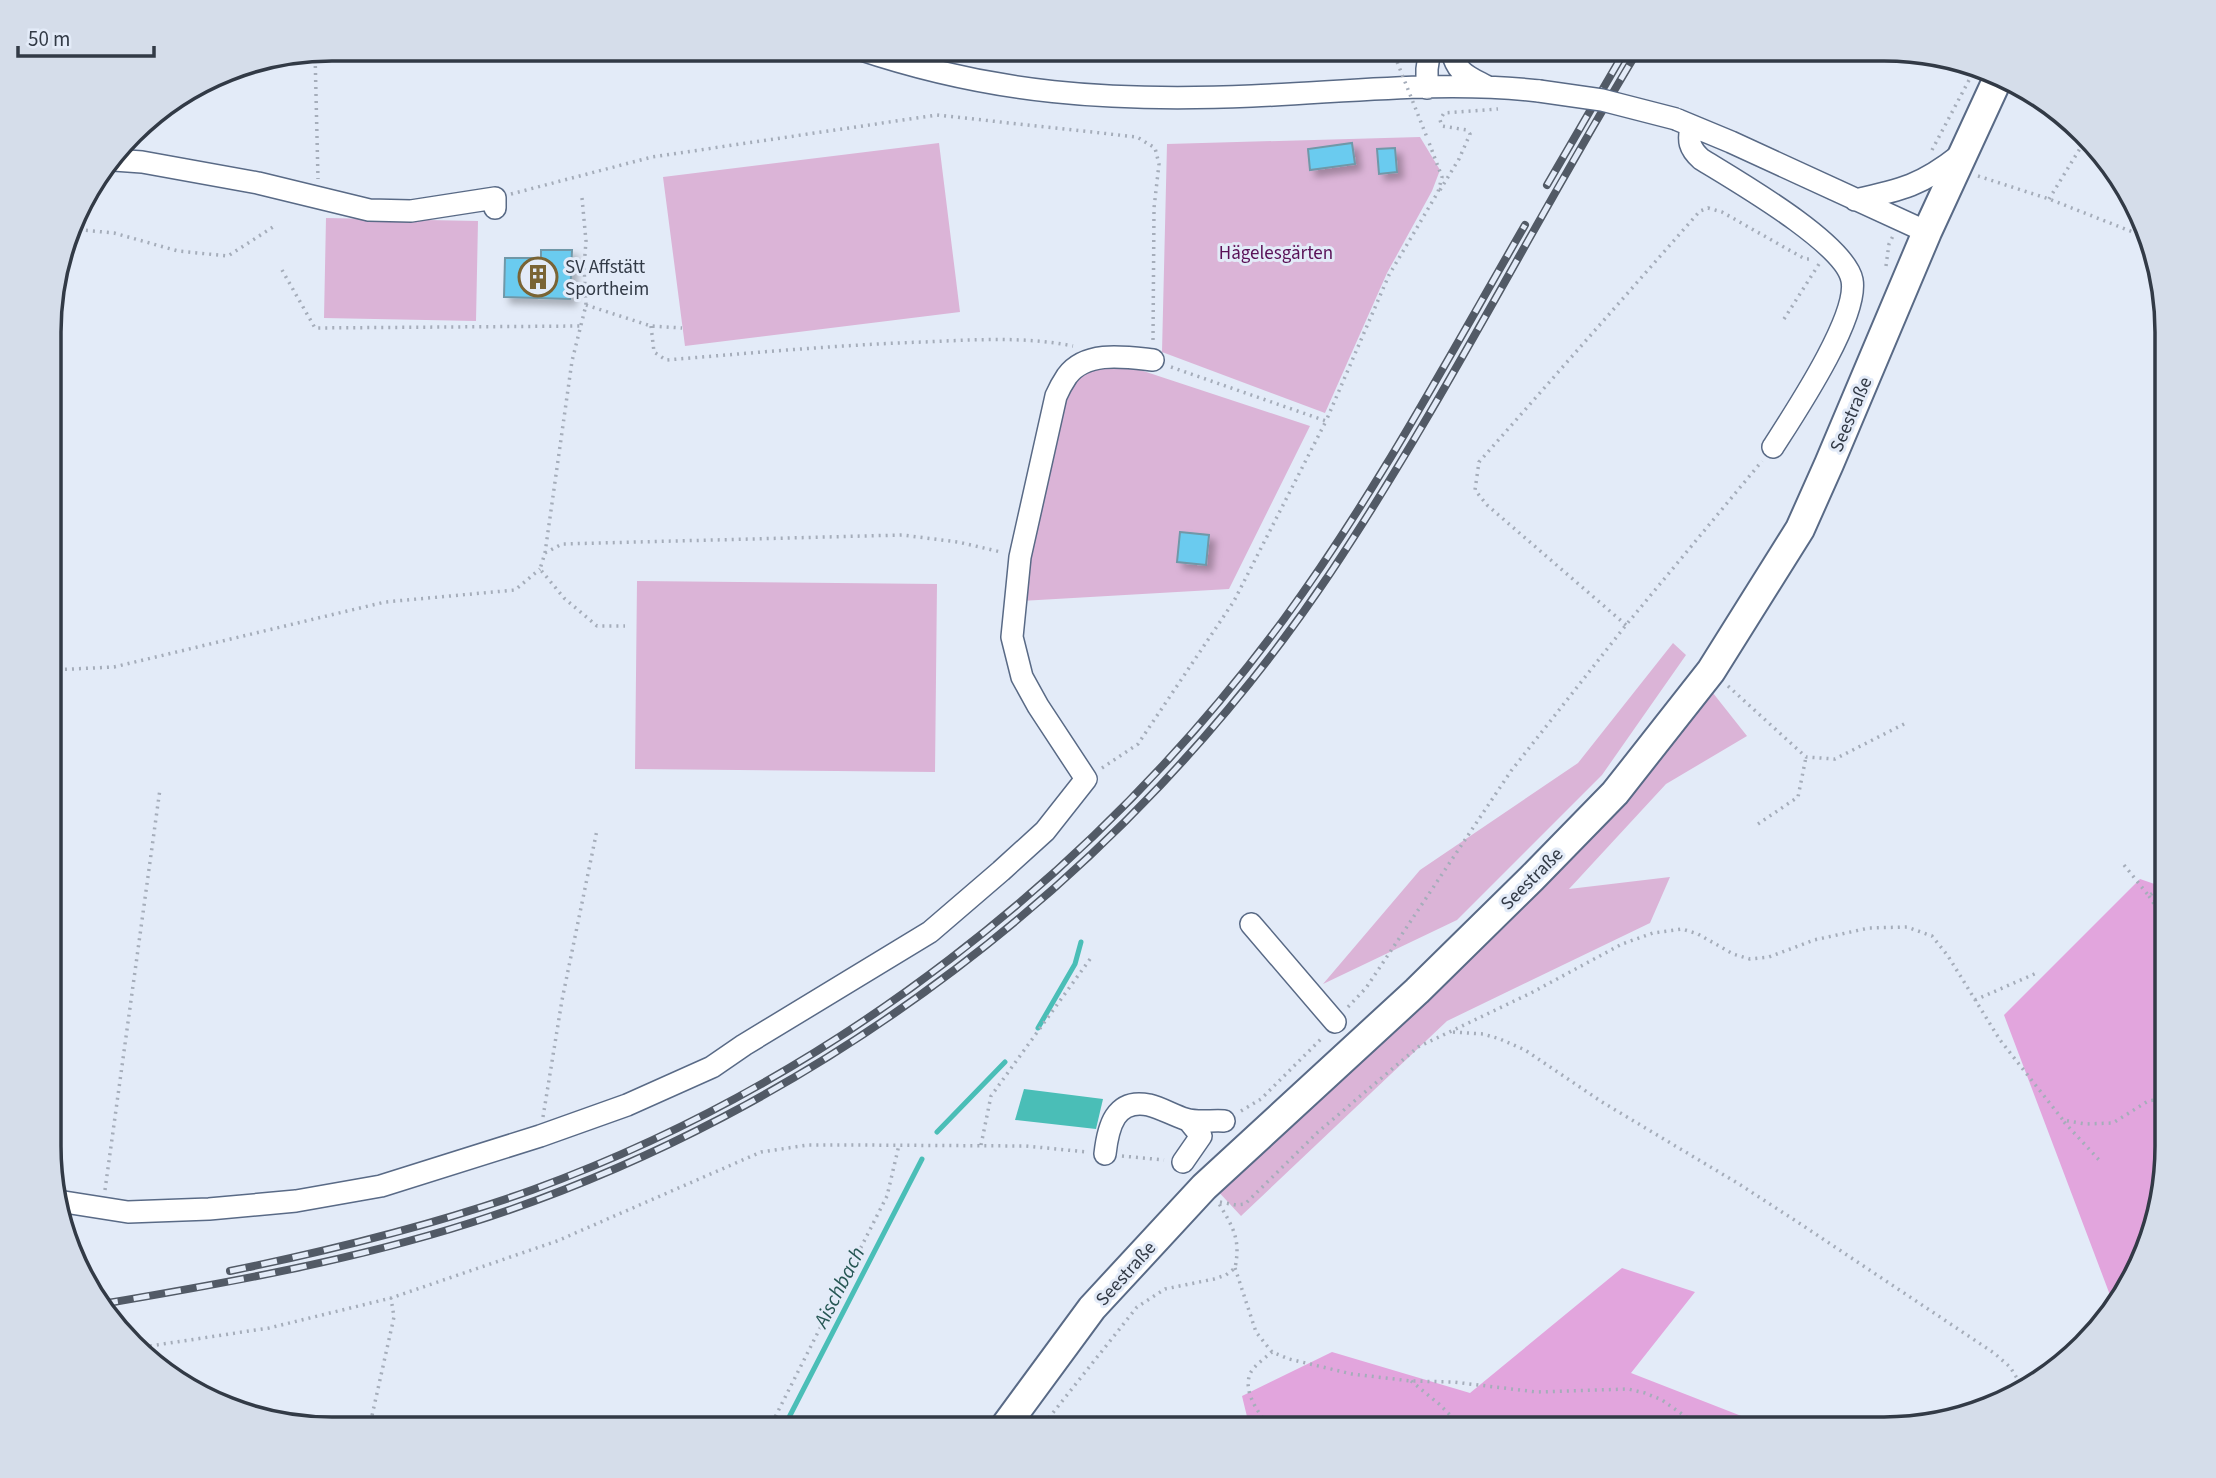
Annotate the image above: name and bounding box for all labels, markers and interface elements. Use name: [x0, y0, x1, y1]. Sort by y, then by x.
scale bar: [18, 14, 154, 58]
text: 50 m: [28, 24, 70, 54]
park label: Hägelesgärten: [1219, 240, 1333, 267]
place label: SV Affstätt Sportheim: [565, 254, 649, 303]
building icon: SV Affstätt Sportheim: [517, 256, 559, 298]
street label: Seestraße: [1824, 373, 1879, 456]
street label: Seestraße: [1495, 842, 1570, 917]
street label: Seestraße: [1090, 1236, 1163, 1312]
water label: Aischbach: [805, 1241, 872, 1334]

